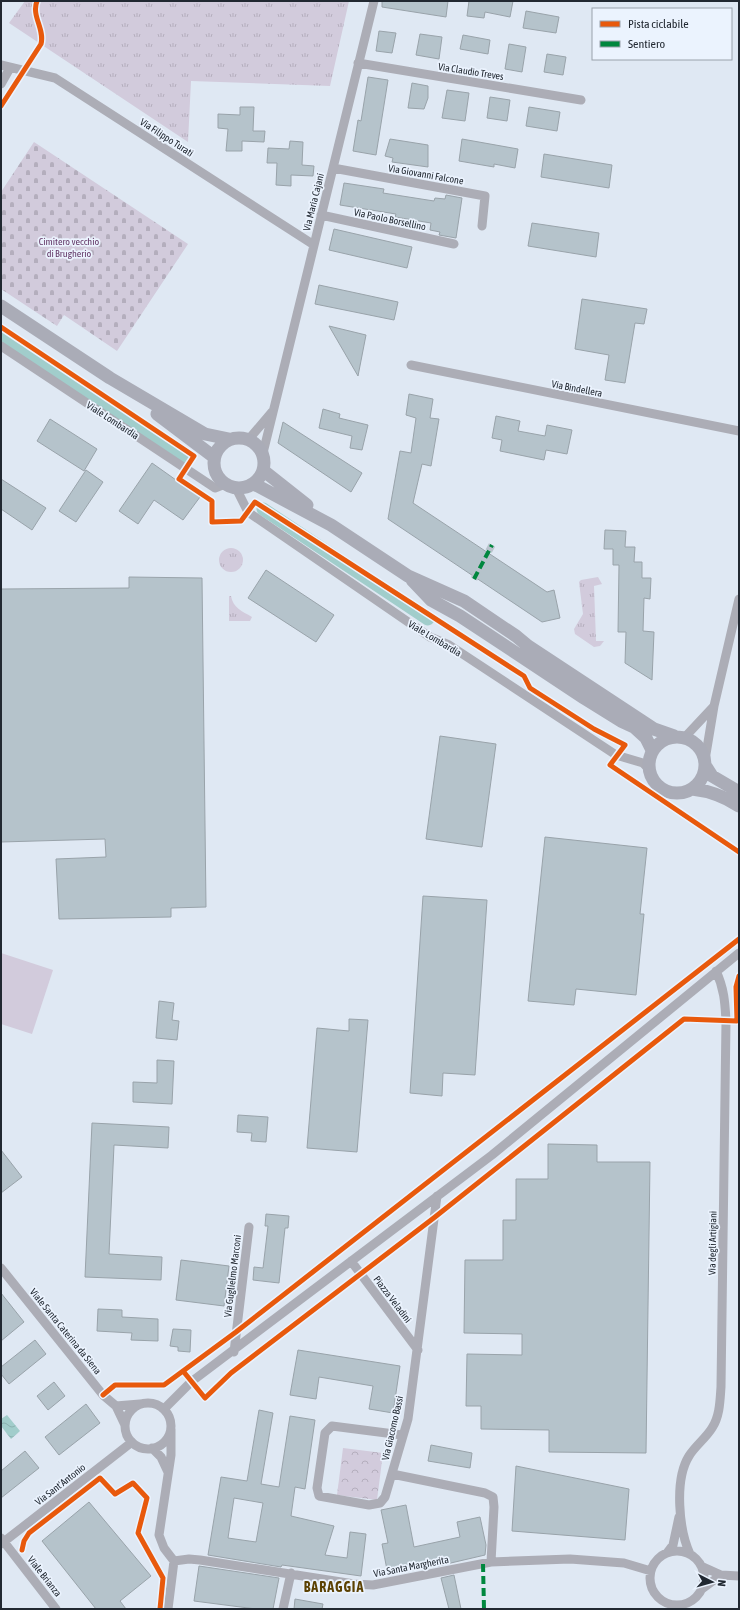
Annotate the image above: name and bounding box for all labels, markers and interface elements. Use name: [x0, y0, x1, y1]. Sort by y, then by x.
legend: [592, 8, 732, 60]
text: Pista ciclabile: [628, 17, 689, 31]
text: Sentiero: [628, 37, 666, 51]
street label: Via Claudio Treves: [437, 61, 505, 82]
street label: Via Filippo Turati: [138, 116, 195, 159]
street label: Via Giovanni Falcone: [387, 162, 465, 187]
street label: Via Maria Cajani: [301, 172, 326, 232]
street label: Via Paolo Borsellino: [353, 206, 427, 233]
park label: Cimitero vecchio di Brugherio: [39, 236, 99, 259]
street label: Via Bindellera: [551, 378, 604, 399]
street label: Viale Lombardia: [85, 399, 141, 442]
street label: Viale Lombardia: [406, 618, 464, 659]
street label: Via degli Artigiani: [706, 1211, 719, 1275]
street label: Via Guglielmo Marconi: [222, 1234, 243, 1318]
street label: Piazza Veladini: [372, 1274, 414, 1325]
street label: Viale Santa Caterina da Siena: [28, 1286, 104, 1377]
street label: Via Giacomo Bassi: [380, 1395, 405, 1461]
street label: Via Sant'Antonio: [33, 1461, 88, 1507]
street label: Viale Brianza: [25, 1554, 64, 1599]
street label: Via Santa Margherita: [373, 1554, 450, 1579]
north arrow: [692, 1562, 732, 1602]
district label: BARAGGIA: [304, 1579, 364, 1595]
text: N: [716, 1579, 728, 1587]

